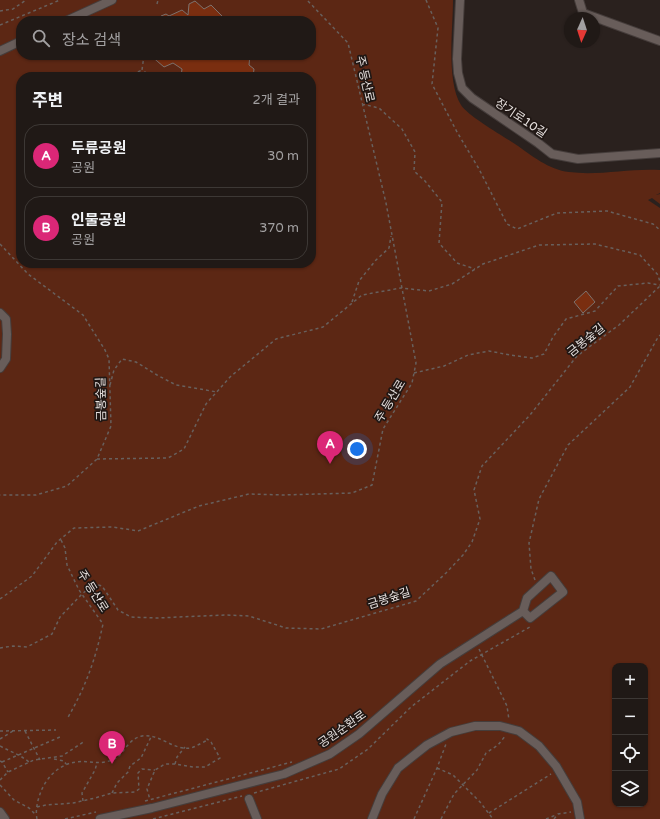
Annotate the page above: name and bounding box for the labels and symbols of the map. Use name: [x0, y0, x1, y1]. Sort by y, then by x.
north arrow: [564, 12, 600, 48]
street label: 주 등산로: [353, 54, 377, 104]
street label: 장기로10길: [493, 96, 549, 140]
street label: 금봉숲길: [564, 321, 608, 359]
street label: 금봉숲길: [94, 377, 108, 421]
street label: 주 등산로: [372, 377, 408, 425]
pin: A: [317, 431, 343, 464]
your location: [347, 439, 367, 459]
street label: 주 등산로: [75, 567, 111, 615]
street label: 금봉숲길: [366, 585, 412, 611]
street label: 공원순환로: [315, 707, 369, 751]
pin: B: [99, 731, 125, 764]

